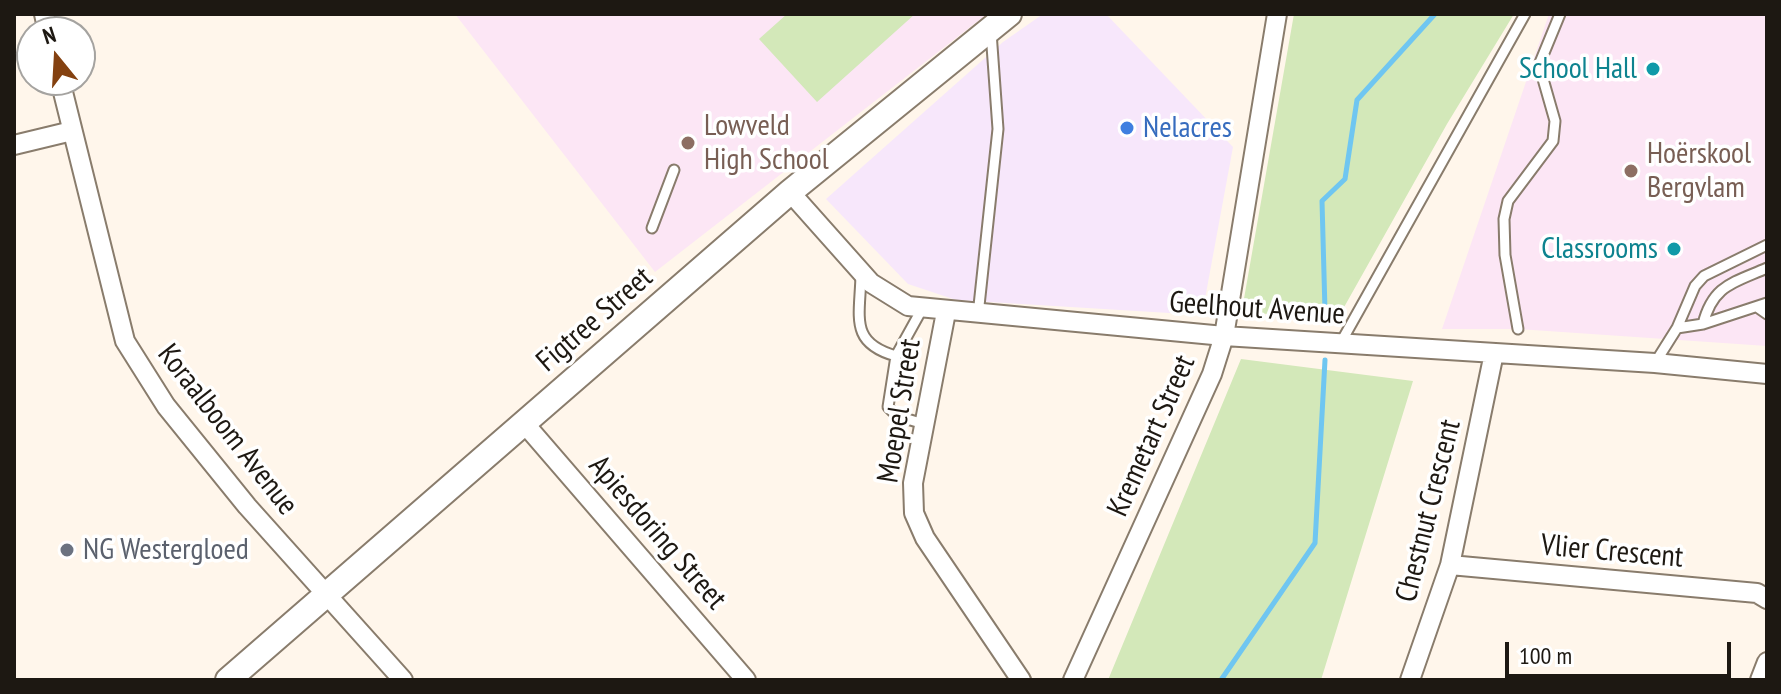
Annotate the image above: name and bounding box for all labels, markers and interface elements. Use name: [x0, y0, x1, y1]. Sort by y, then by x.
north arrow: [16, 16, 96, 96]
text: N: [39, 20, 59, 50]
place label: School Hall: [1519, 51, 1637, 87]
marker: School Hall: [1644, 60, 1662, 78]
place label: Lowveld High School: [704, 108, 829, 178]
place label: Nelacres: [1143, 110, 1232, 146]
marker: Nelacres: [1118, 119, 1136, 137]
marker: Lowveld High School: [679, 134, 697, 152]
place label: Hoërskool Bergvlam: [1647, 136, 1751, 206]
marker: Hoërskool Bergvlam: [1622, 162, 1640, 180]
place label: Classrooms: [1541, 231, 1658, 267]
marker: Classrooms: [1665, 240, 1683, 258]
street label: Figtree Street: [530, 260, 660, 380]
street label: Geelhout Avenue: [1168, 285, 1346, 333]
street label: Moepel Street: [871, 336, 929, 486]
street label: Koraalboom Avenue: [149, 338, 305, 522]
street label: Kremetart Street: [1100, 350, 1204, 522]
street label: Chestnut Crescent: [1389, 416, 1469, 606]
street label: Apiesdoring Street: [581, 449, 733, 617]
street label: Vlier Crescent: [1539, 528, 1685, 576]
place label: NG Westergloed: [83, 532, 249, 568]
marker: NG Westergloed: [58, 541, 76, 559]
scale bar: [1509, 626, 1735, 676]
text: 100 m: [1519, 640, 1572, 671]

